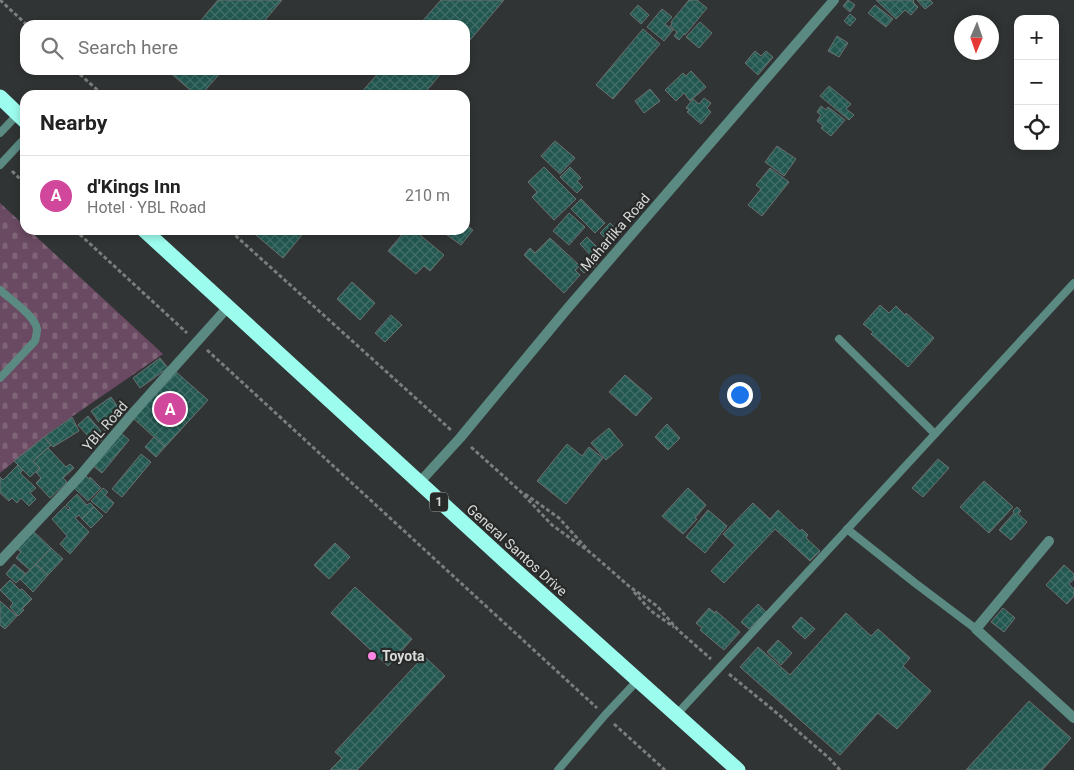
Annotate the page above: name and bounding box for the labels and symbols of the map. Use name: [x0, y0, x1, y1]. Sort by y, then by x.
north arrow: [954, 15, 999, 60]
street label: Maharlika Road: [577, 190, 653, 274]
your location: [727, 382, 753, 408]
pin: A: [154, 390, 186, 428]
street label: YBL Road: [79, 398, 131, 454]
road number: 1: [430, 492, 448, 512]
street label: General Santos Drive: [464, 501, 570, 599]
place label: Toyota: [382, 648, 425, 664]
marker: Toyota: [366, 650, 378, 662]

